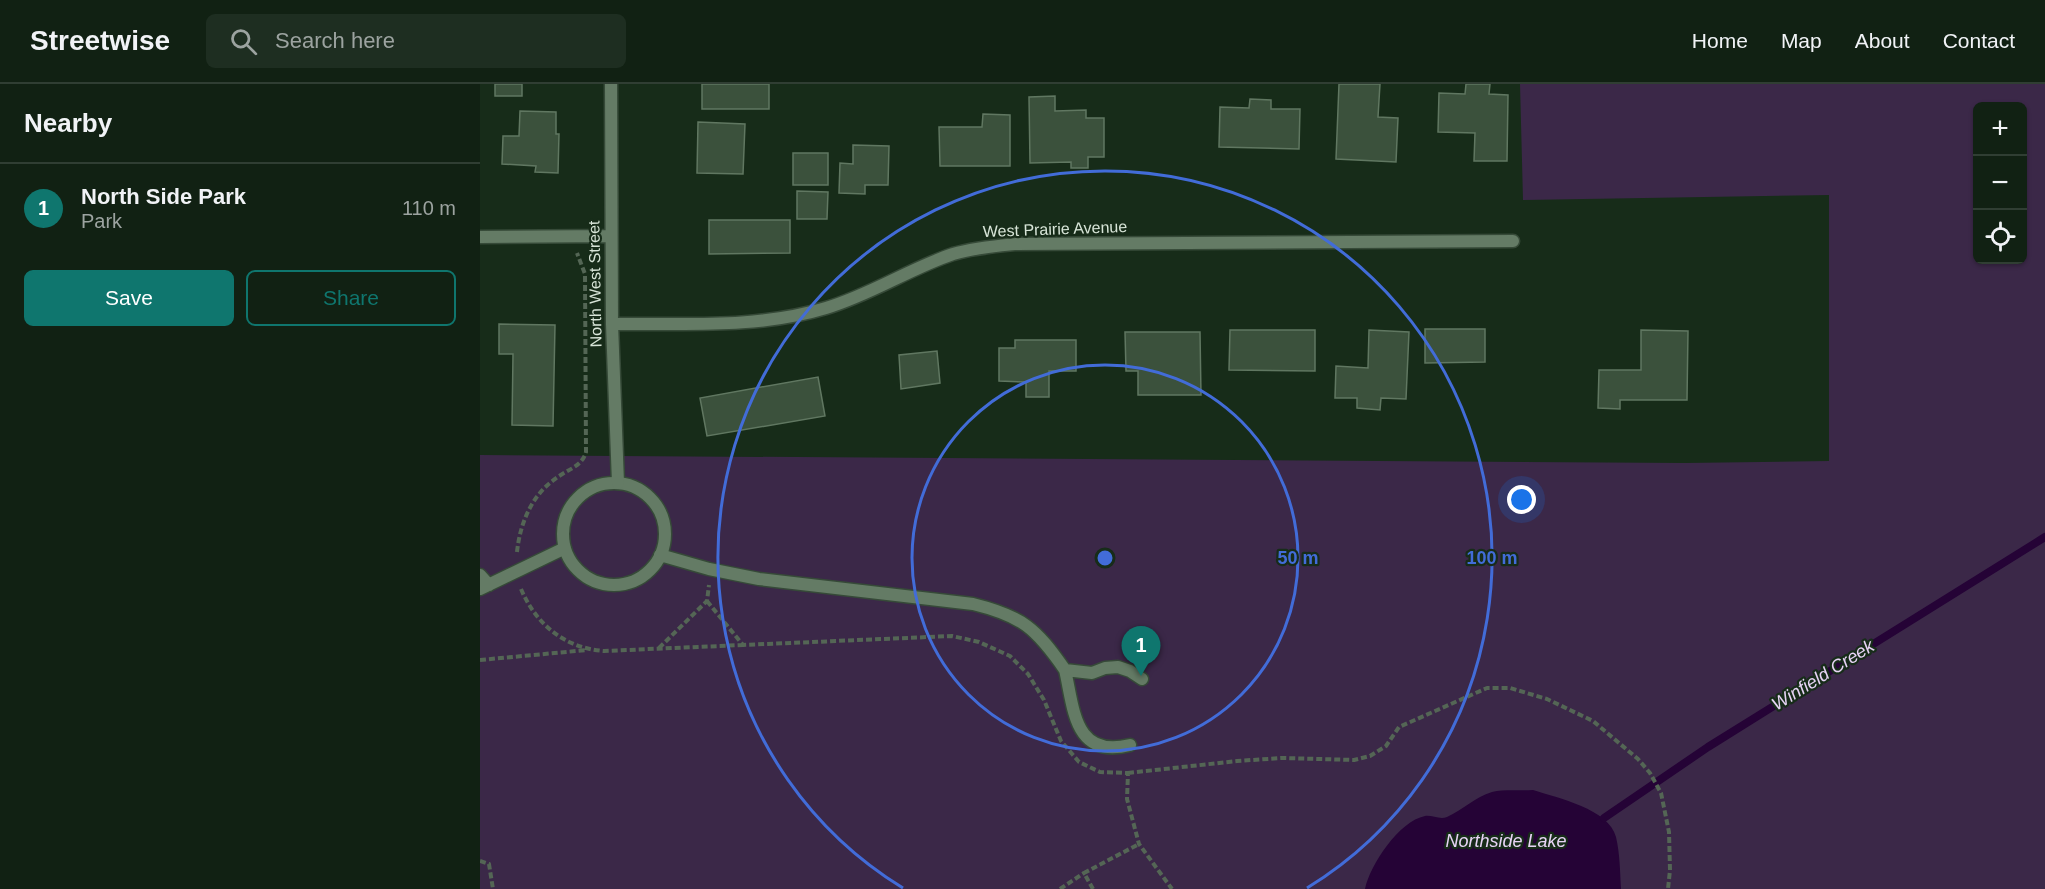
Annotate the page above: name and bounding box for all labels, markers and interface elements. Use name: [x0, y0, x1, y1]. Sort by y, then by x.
search box: [206, 14, 626, 68]
text: Streetwise: [30, 25, 170, 56]
icon: search: [227, 25, 260, 58]
text: Search here: [275, 28, 395, 53]
text: Home: [1692, 29, 1748, 52]
text: Map: [1781, 29, 1822, 52]
text: About: [1855, 29, 1910, 52]
text: Contact: [1943, 29, 2015, 52]
map controls: [1973, 102, 2027, 264]
button: +: [1973, 102, 2027, 156]
text: Nearby: [24, 108, 112, 138]
button: −: [1973, 156, 2027, 210]
text: North Side Park: [81, 184, 246, 209]
text: 1: [38, 197, 49, 219]
text: 110 m: [402, 197, 456, 219]
text: Park: [81, 210, 122, 232]
button: locate: [1973, 210, 2027, 264]
street label: West Prairie Avenue: [983, 218, 1128, 240]
street label: North West Street: [585, 220, 605, 348]
button: Save: [24, 270, 234, 326]
button: Share: [246, 270, 456, 326]
your location: [1507, 485, 1536, 514]
centre of rings: [1095, 548, 1115, 568]
text: 50 m: [1277, 548, 1319, 568]
text: 100 m: [1466, 548, 1518, 568]
pin: 1: [1122, 626, 1160, 676]
water label: Winfield Creek: [1768, 635, 1879, 714]
water label: Northside Lake: [1445, 831, 1567, 851]

